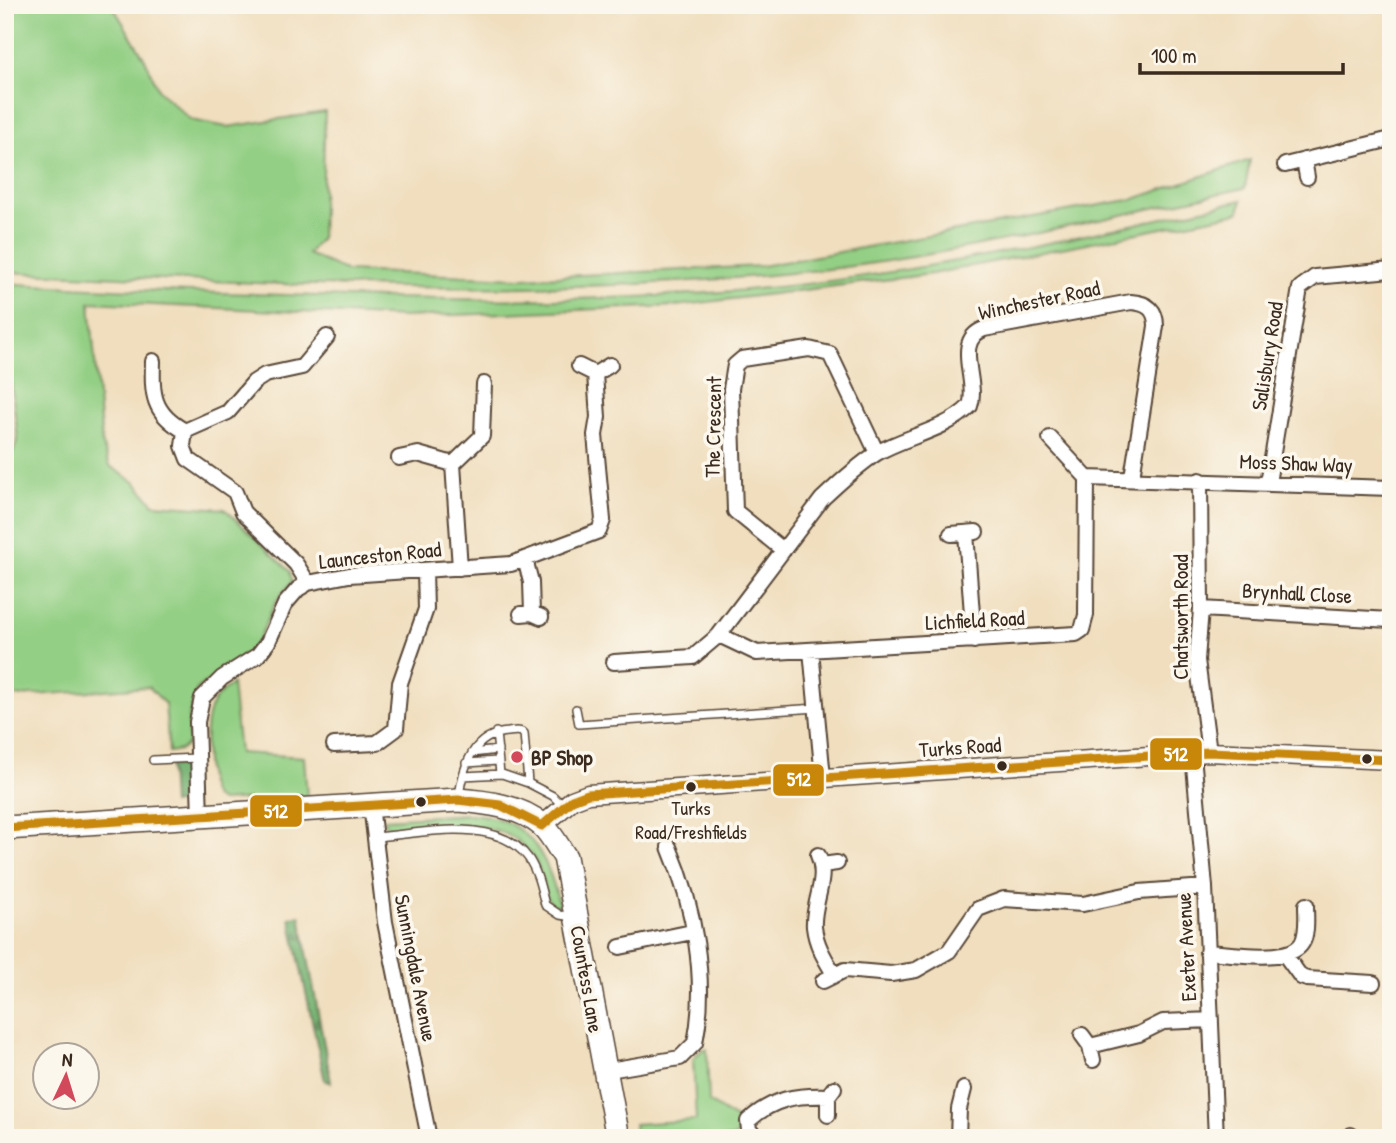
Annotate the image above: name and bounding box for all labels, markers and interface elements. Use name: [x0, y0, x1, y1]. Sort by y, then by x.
scale bar: [1140, 32, 1344, 76]
text: 100 m: [1151, 41, 1197, 70]
street label: Winchester Road: [976, 273, 1102, 327]
street label: Salisbury Road: [1244, 300, 1290, 412]
street label: The Crescent: [698, 375, 728, 478]
street label: Moss Shaw Way: [1239, 447, 1353, 479]
street label: Launceston Road: [317, 534, 443, 576]
street label: Chatsworth Road: [1166, 554, 1195, 680]
street label: Brynhall Close: [1241, 576, 1353, 610]
street label: Lichfield Road: [925, 603, 1025, 637]
street label: Turks Road: [918, 730, 1002, 764]
line badge: 512: [1149, 737, 1203, 771]
text: 512: [1164, 741, 1188, 767]
place label: BP Shop: [531, 743, 593, 773]
marker: BP Shop: [509, 749, 525, 765]
unlabelled marker: [1360, 752, 1374, 766]
unlabelled marker: [995, 759, 1009, 773]
line badge: 512: [772, 763, 825, 797]
text: 512: [787, 766, 811, 792]
marker: Turks Road/Freshfields: [684, 780, 698, 794]
line badge: 512: [249, 794, 303, 828]
unlabelled marker: [414, 795, 428, 809]
place label: Turks Road/Freshfields: [635, 795, 747, 845]
text: 512: [264, 798, 288, 824]
street label: Sunningdale Avenue: [388, 892, 444, 1044]
street label: Exeter Avenue: [1169, 892, 1203, 1002]
street label: Countess Lane: [563, 923, 611, 1035]
north arrow: [32, 1042, 102, 1112]
text: N: [61, 1046, 73, 1072]

